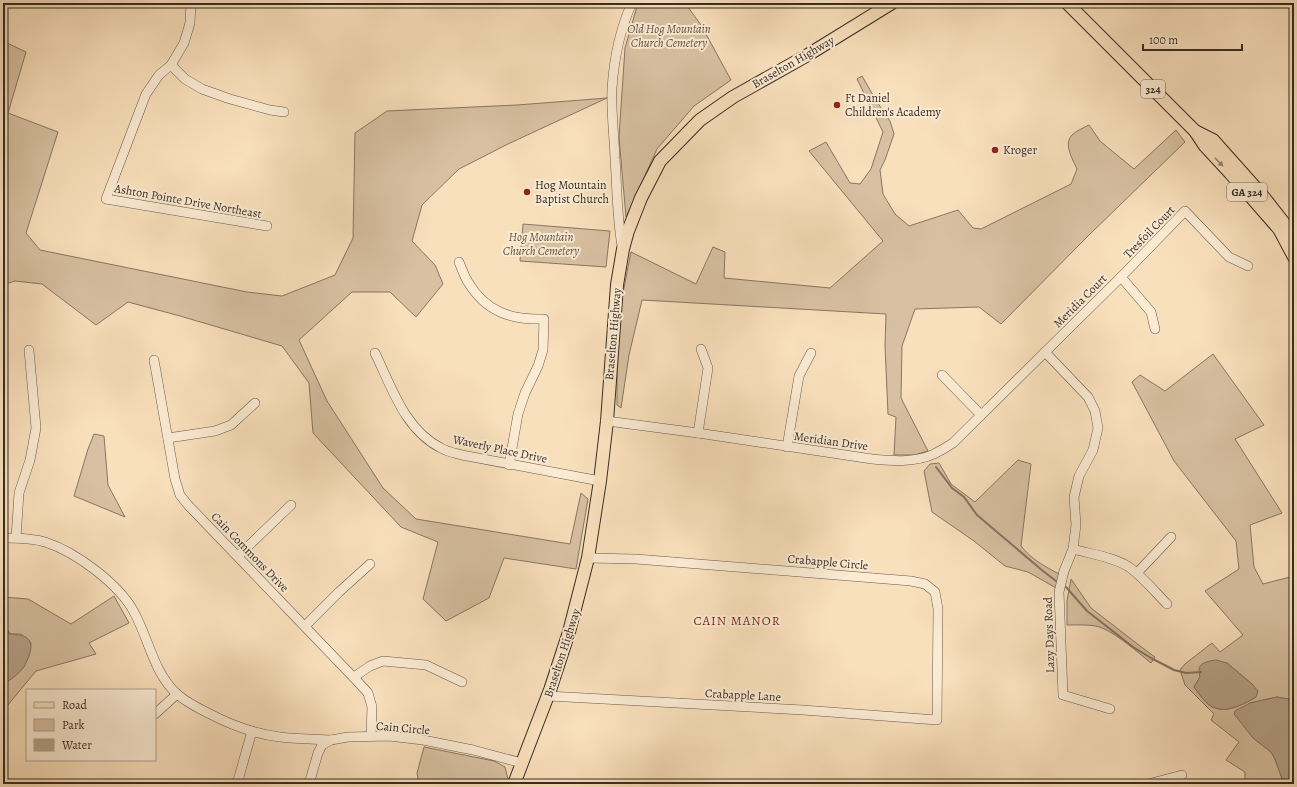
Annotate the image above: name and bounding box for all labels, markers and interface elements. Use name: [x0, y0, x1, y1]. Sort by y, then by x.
park label: Old Hog Mountain Church Cemetery: [627, 21, 711, 51]
scale bar: [1143, 26, 1242, 52]
street label: Braselton Highway: [749, 32, 838, 92]
text: 100 m: [1149, 32, 1178, 48]
road number: 324: [1141, 80, 1165, 98]
place label: Ft Daniel Children's Academy: [845, 90, 941, 120]
marker: Ft Daniel Children's Academy: [832, 100, 842, 110]
place label: Kroger: [1003, 142, 1037, 158]
marker: Kroger: [990, 145, 1000, 155]
one-way arrow: [1215, 157, 1224, 167]
place label: Hog Mountain Baptist Church: [535, 177, 610, 207]
street label: Ashton Pointe Drive Northeast: [112, 180, 263, 222]
road number: GA 324: [1227, 183, 1267, 201]
marker: Hog Mountain Baptist Church: [522, 187, 532, 197]
street label: Tresfoil Court: [1120, 202, 1178, 262]
park label: Hog Mountain Church Cemetery: [503, 229, 580, 259]
street label: Meridia Court: [1050, 271, 1110, 331]
street label: Braselton Highway: [601, 287, 625, 381]
street label: Meridian Drive: [793, 428, 869, 454]
street label: Waverly Place Drive: [450, 431, 549, 467]
street label: Cain Commons Drive: [208, 509, 292, 595]
street label: Crabapple Circle: [787, 551, 869, 573]
street label: Lazy Days Road: [1040, 596, 1058, 673]
street label: Braselton Highway: [540, 606, 584, 700]
district label: CAIN MANOR: [693, 612, 781, 629]
street label: Crabapple Lane: [705, 685, 781, 705]
legend: [26, 689, 156, 761]
text: Road: [62, 697, 88, 713]
text: Park: [62, 717, 85, 733]
street label: Cain Circle: [375, 718, 431, 738]
text: Water: [61, 737, 92, 753]

